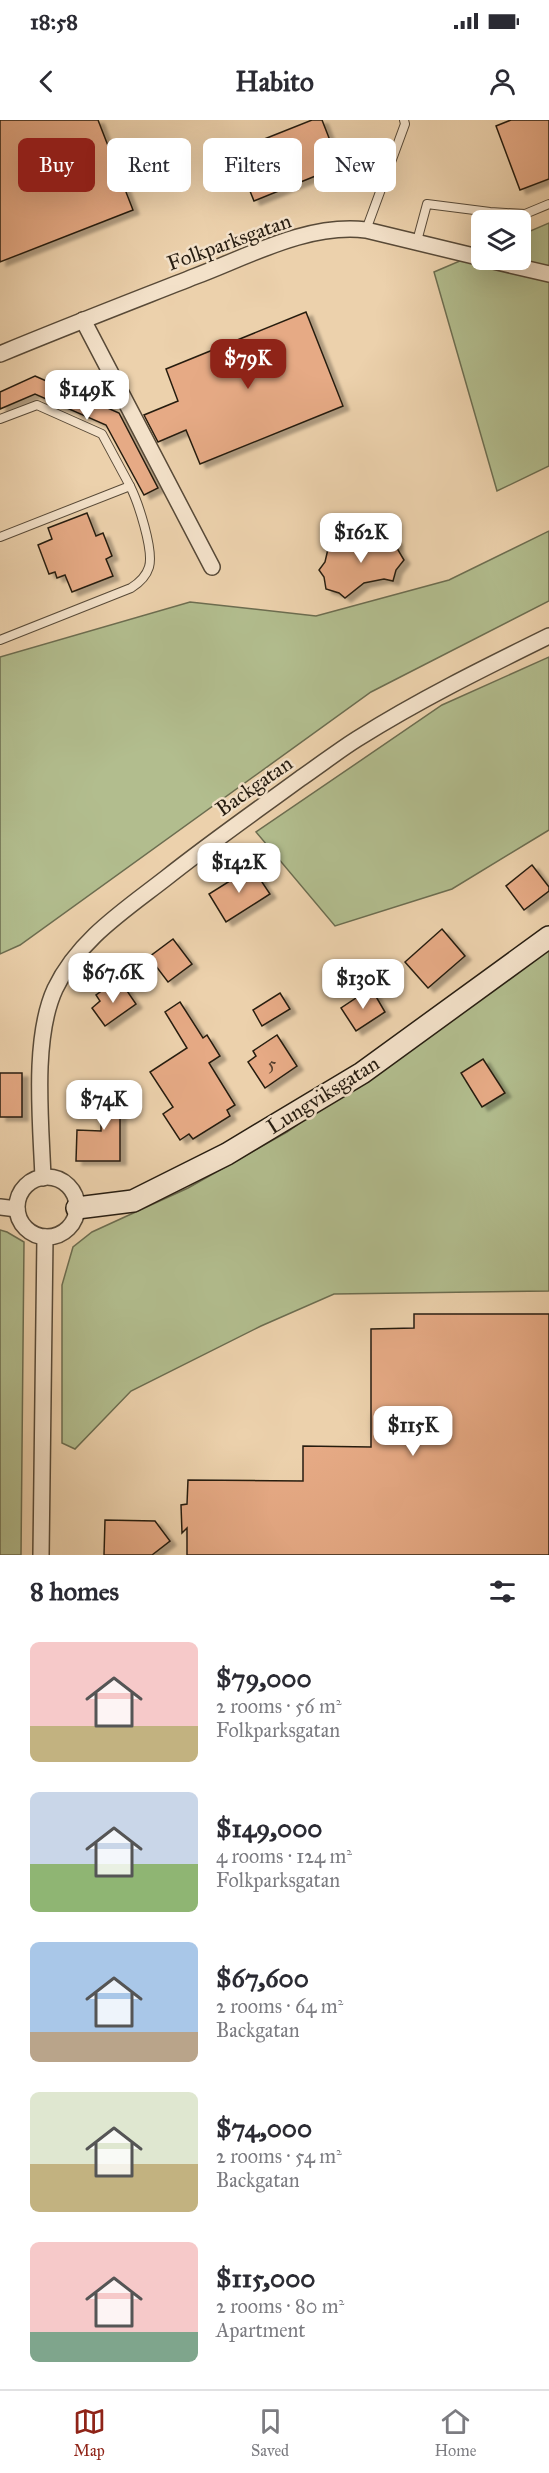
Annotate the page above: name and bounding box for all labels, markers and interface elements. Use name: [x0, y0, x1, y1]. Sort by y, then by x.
text: 18:58: [30, 8, 78, 35]
icon: back: [30, 65, 63, 98]
text: Habito: [235, 65, 314, 98]
icon: person: [486, 65, 519, 98]
chip: Buy: [18, 138, 95, 192]
chip: Rent: [107, 138, 191, 192]
chip: Filters: [203, 138, 302, 192]
chip: New: [314, 138, 396, 192]
street label: Folkparksgatan: [163, 208, 295, 276]
map controls: [471, 210, 531, 270]
button: layers: [471, 210, 531, 270]
pin: $79K: [212, 339, 284, 390]
text: $79K: [224, 346, 272, 370]
pin: $149K: [45, 370, 129, 421]
text: $149K: [59, 377, 115, 401]
pin: $162K: [319, 513, 403, 564]
text: $162K: [334, 520, 388, 544]
street label: Backgatan: [211, 750, 297, 822]
pin: $142K: [197, 843, 281, 894]
text: $142K: [211, 850, 267, 874]
pin: $67.6K: [64, 953, 162, 1004]
pin: $130K: [321, 959, 405, 1010]
text: $67.6K: [82, 960, 144, 984]
text: $130K: [336, 966, 390, 990]
street label: Lungviksgatan: [262, 1050, 384, 1140]
house number: 5: [268, 1053, 277, 1075]
pin: $74K: [68, 1080, 140, 1131]
text: $74K: [80, 1087, 128, 1111]
pin: $115K: [371, 1406, 455, 1457]
text: $115K: [387, 1413, 439, 1437]
text: 8 homes: [30, 1575, 119, 1607]
icon: filters: [486, 1575, 519, 1608]
text: $79,000: [216, 1662, 312, 1694]
icon: home: [78, 1666, 150, 1738]
text: 2 rooms · 56 m²: [216, 1694, 342, 1718]
text: Folkparksgatan: [216, 1718, 340, 1742]
text: $149,000: [216, 1812, 322, 1844]
icon: home: [78, 1816, 150, 1888]
text: 4 rooms · 124 m²: [216, 1844, 352, 1868]
text: Folkparksgatan: [216, 1868, 340, 1892]
text: $67,600: [216, 1962, 309, 1994]
icon: home: [78, 1966, 150, 2038]
text: 2 rooms · 64 m²: [216, 1994, 343, 2018]
text: Backgatan: [216, 2018, 300, 2042]
text: $74,000: [216, 2112, 312, 2144]
icon: home: [78, 2116, 150, 2188]
text: 2 rooms · 54 m²: [216, 2144, 342, 2168]
text: Backgatan: [216, 2168, 300, 2192]
text: $115,000: [216, 2262, 315, 2294]
icon: home: [78, 2266, 150, 2338]
text: 2 rooms · 80 m²: [216, 2294, 344, 2318]
text: Apartment: [216, 2318, 305, 2342]
tab: Map: [73, 2405, 106, 2460]
tab: Saved: [251, 2405, 289, 2460]
tab: Home: [434, 2405, 476, 2460]

